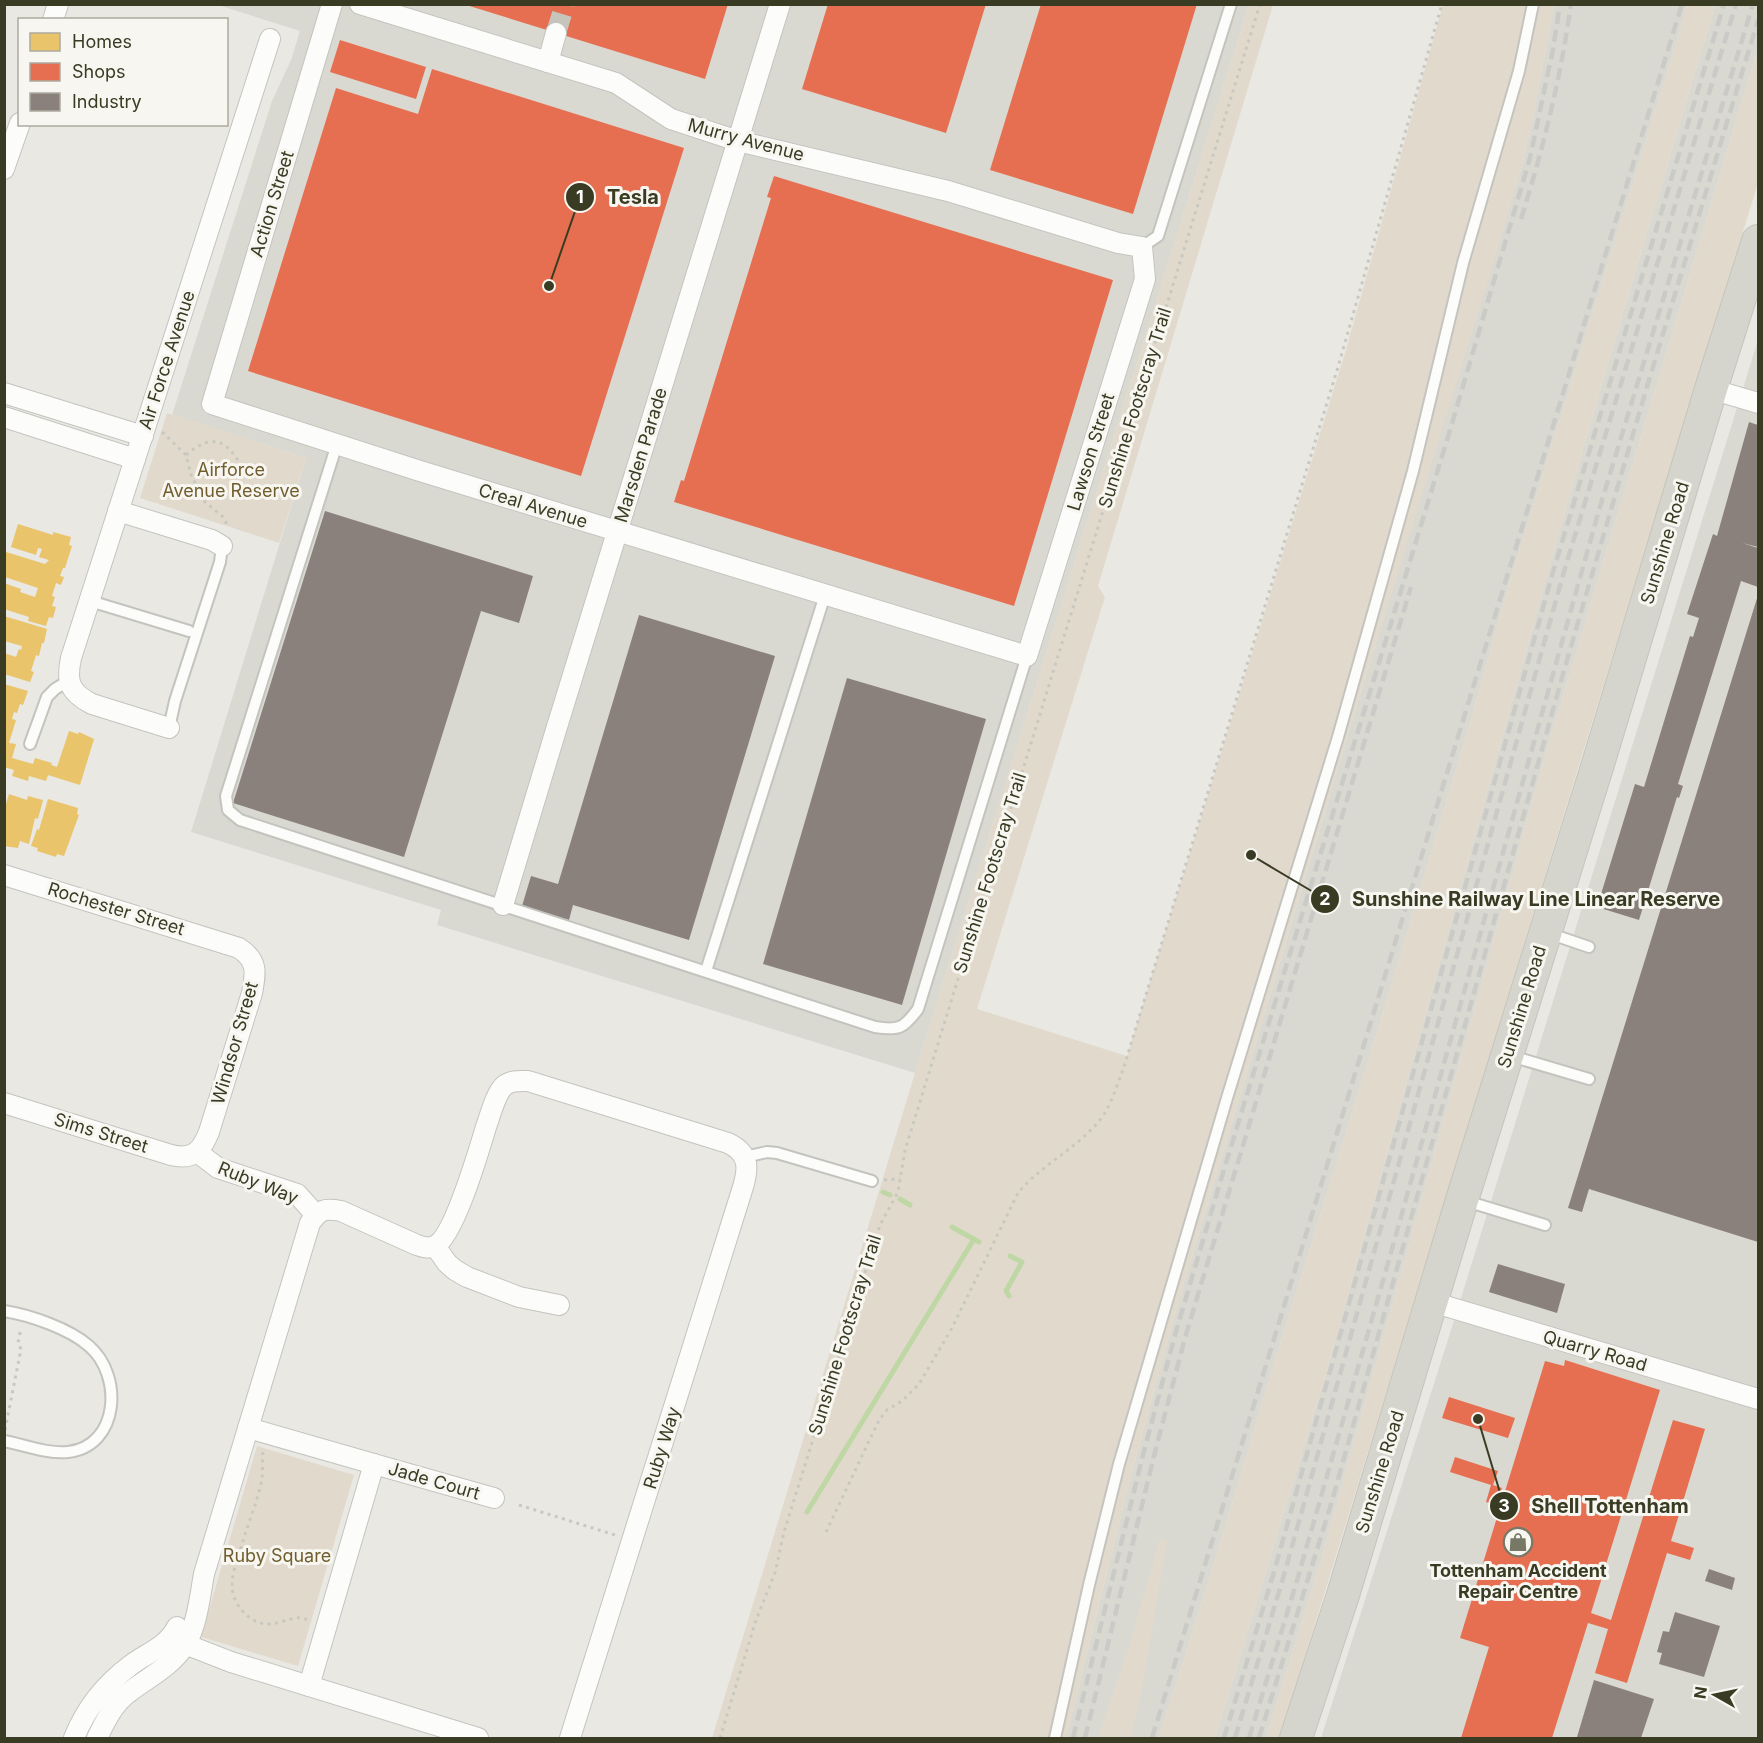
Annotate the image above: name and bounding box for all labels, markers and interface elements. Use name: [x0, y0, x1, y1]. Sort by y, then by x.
legend: [18, 18, 228, 126]
text: Homes: [72, 31, 132, 52]
text: Shops: [72, 61, 126, 82]
text: Industry: [72, 91, 142, 112]
street label: Murry Avenue: [686, 114, 807, 165]
street label: Action Street: [245, 148, 298, 260]
callout: Tesla: [565, 178, 671, 216]
text: Tesla: [607, 185, 659, 209]
text: 1: [576, 186, 584, 207]
street label: Air Force Avenue: [134, 288, 199, 432]
street label: Sunshine Footscray Trail: [1094, 305, 1175, 511]
street label: Marsden Parade: [610, 385, 671, 525]
street label: Lawson Street: [1063, 390, 1118, 513]
park label: Airforce Avenue Reserve: [162, 459, 300, 501]
street label: Creal Avenue: [476, 479, 590, 532]
street label: Sunshine Road: [1636, 479, 1693, 607]
street label: Sunshine Footscray Trail: [949, 770, 1030, 976]
street label: Rochester Street: [45, 878, 187, 939]
callout: Sunshine Railway Line Linear Reserve: [1310, 880, 1733, 918]
text: Sunshine Railway Line Linear Reserve: [1352, 887, 1720, 911]
text: 2: [1319, 888, 1331, 909]
street label: Sunshine Road: [1493, 943, 1550, 1071]
street label: Windsor Street: [207, 979, 262, 1107]
street label: Sims Street: [52, 1108, 151, 1157]
street label: Ruby Way: [215, 1157, 301, 1208]
street label: Sunshine Footscray Trail: [804, 1232, 885, 1438]
street label: Quarry Road: [1541, 1326, 1650, 1375]
street label: Ruby Way: [639, 1404, 684, 1491]
street label: Sunshine Road: [1351, 1408, 1408, 1536]
street label: Jade Court: [386, 1457, 483, 1504]
callout: Shell Tottenham: [1489, 1487, 1701, 1525]
text: Shell Tottenham: [1531, 1494, 1689, 1518]
text: 3: [1498, 1495, 1510, 1516]
shop icon: Tottenham Accident Repair Centre: [1502, 1526, 1534, 1558]
park label: Ruby Square: [223, 1545, 331, 1566]
place label: Tottenham Accident Repair Centre: [1429, 1560, 1607, 1602]
north arrow: [1685, 1665, 1745, 1725]
text: N: [1689, 1685, 1711, 1700]

